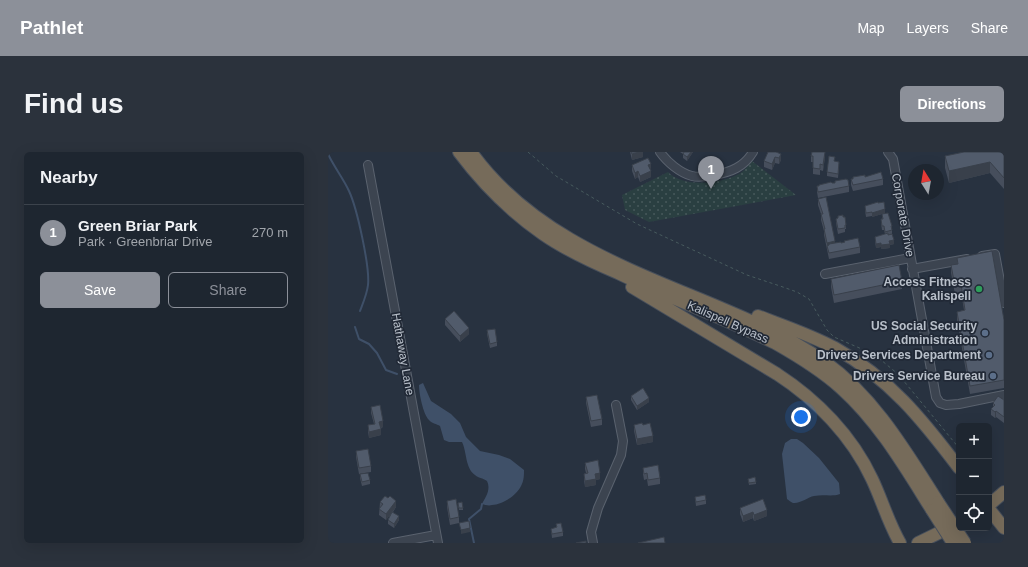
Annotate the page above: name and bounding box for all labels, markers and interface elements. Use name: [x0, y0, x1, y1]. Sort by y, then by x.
text: Pathlet: [20, 17, 83, 38]
text: Map: [857, 20, 885, 36]
text: Layers: [907, 20, 949, 36]
text: Share: [971, 20, 1008, 36]
button: Directions: [900, 86, 1004, 122]
text: Find us: [24, 88, 124, 119]
pin: 1: [698, 156, 724, 189]
north arrow: [908, 164, 944, 200]
text: Nearby: [40, 168, 98, 187]
street label: Corporate Drive: [889, 172, 917, 258]
text: Green Briar Park: [78, 217, 197, 234]
text: 1: [49, 225, 57, 240]
text: 270 m: [252, 225, 288, 240]
text: Park · Greenbriar Drive: [78, 234, 212, 249]
button: Save: [40, 272, 160, 308]
button: Share: [168, 272, 288, 308]
place label: Access Fitness Kalispell: [884, 275, 971, 303]
marker: Access Fitness Kalispell: [974, 284, 984, 294]
street label: Kalispell Bypass: [685, 298, 771, 346]
street label: Hathaway Lane: [389, 312, 417, 397]
place label: US Social Security Administration: [871, 319, 977, 347]
marker: US Social Security Administration: [980, 328, 990, 338]
place label: Drivers Services Department: [817, 348, 981, 362]
marker: Drivers Services Department: [984, 350, 994, 360]
place label: Drivers Service Bureau: [853, 369, 985, 383]
marker: Drivers Service Bureau: [988, 371, 998, 381]
your location: [791, 407, 811, 427]
map controls: [956, 423, 992, 531]
button: +: [956, 423, 992, 459]
button: −: [956, 459, 992, 495]
button: locate: [956, 495, 992, 531]

